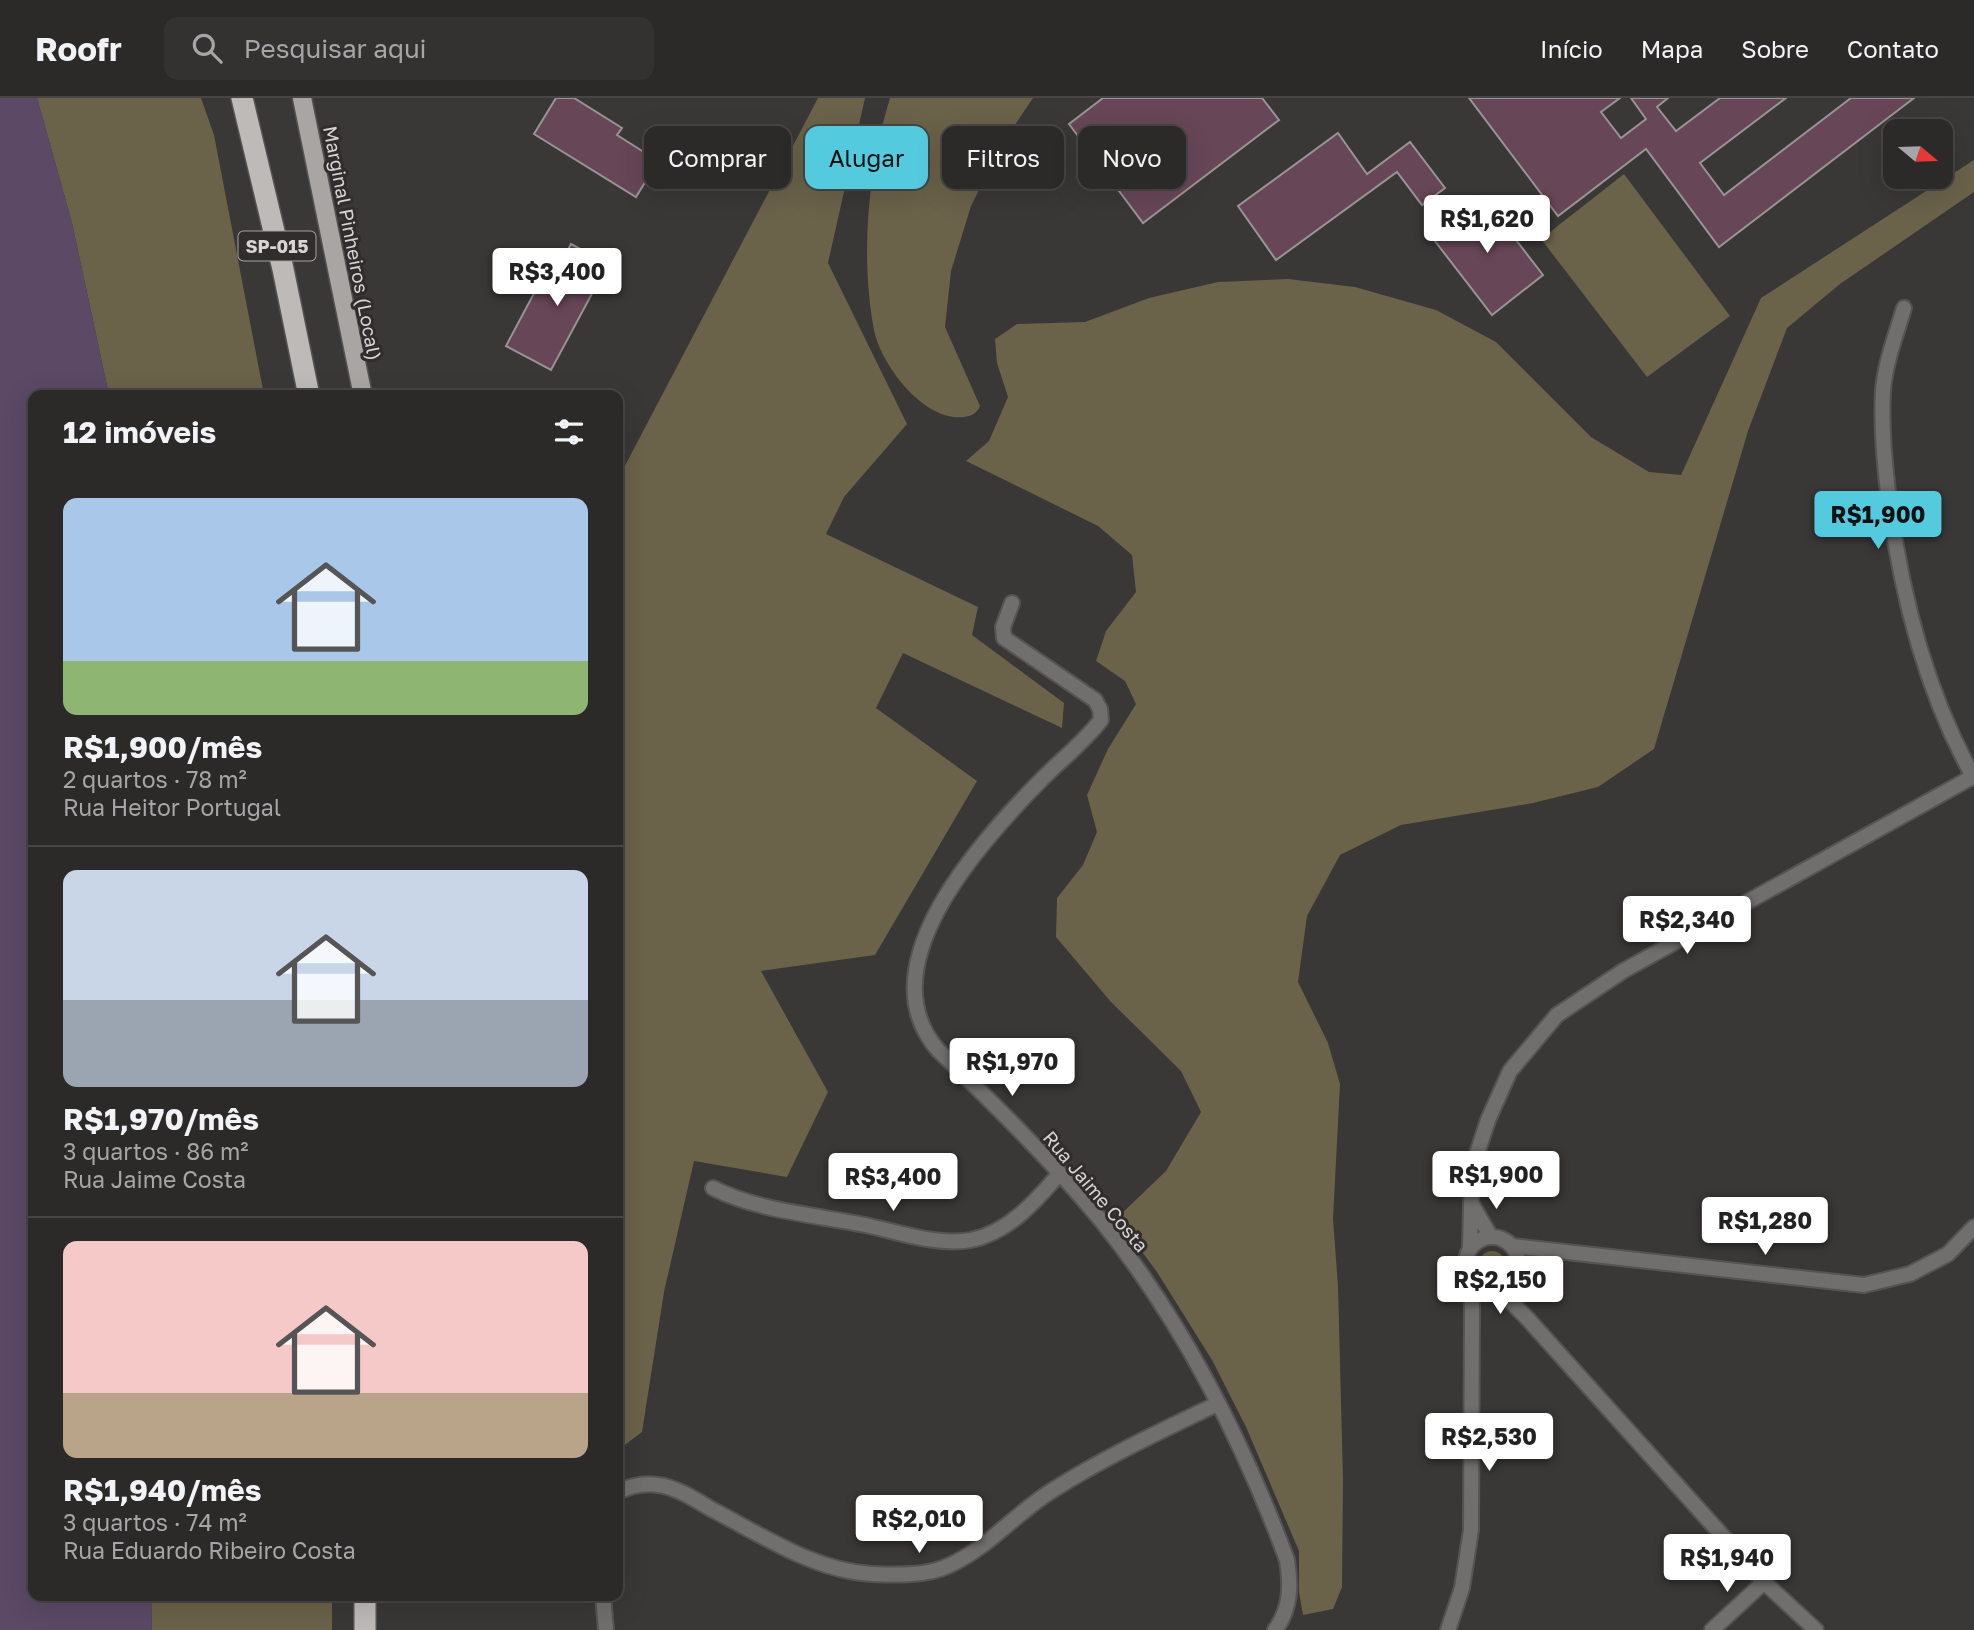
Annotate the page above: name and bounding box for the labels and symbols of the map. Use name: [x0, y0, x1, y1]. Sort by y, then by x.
north arrow: [1883, 119, 1953, 189]
street label: Marginal Pinheiros (Local): [319, 124, 387, 362]
pin: R$1,620: [1422, 195, 1552, 255]
road number: SP-015: [238, 232, 316, 260]
pin: R$3,400: [492, 248, 622, 308]
pin: R$1,900: [1813, 491, 1943, 551]
pin: R$2,340: [1622, 896, 1752, 956]
pin: R$1,970: [947, 1038, 1077, 1098]
street label: Rua Jaime Costa: [1039, 1126, 1153, 1256]
pin: R$1,900: [1431, 1152, 1561, 1211]
pin: R$3,400: [828, 1154, 958, 1213]
pin: R$1,280: [1700, 1198, 1830, 1257]
pin: R$2,150: [1435, 1256, 1565, 1316]
pin: R$2,530: [1424, 1414, 1554, 1473]
pin: R$2,010: [854, 1496, 984, 1555]
pin: R$1,940: [1662, 1534, 1792, 1594]

